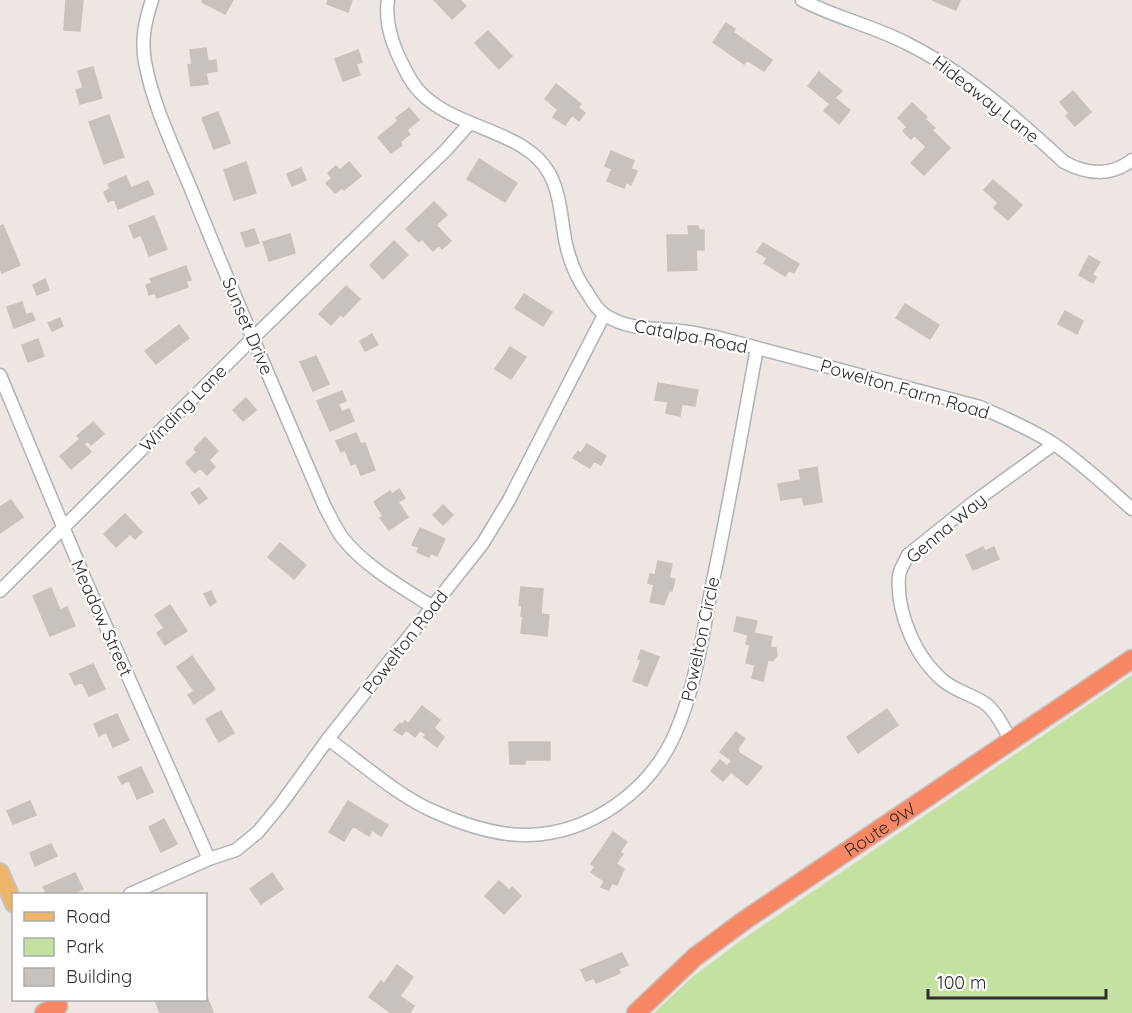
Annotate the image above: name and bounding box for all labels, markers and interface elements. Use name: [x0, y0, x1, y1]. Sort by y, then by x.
street label: Hideaway Lane: [928, 50, 1044, 148]
street label: Sunset Drive: [217, 274, 279, 378]
street label: Catalpa Road: [632, 314, 750, 358]
street label: Powelton Farm Road: [818, 354, 992, 424]
street label: Winding Lane: [135, 360, 231, 456]
street label: Genna Way: [901, 488, 991, 568]
street label: Meadow Street: [66, 556, 138, 680]
street label: Powelton Circle: [676, 574, 724, 704]
street label: Powelton Road: [357, 585, 453, 699]
street label: Route 9W: [839, 797, 920, 862]
legend: [12, 893, 207, 1001]
text: Road: [66, 905, 111, 928]
text: Park: [66, 935, 104, 958]
scale bar: [928, 962, 1106, 1000]
text: Building: [66, 965, 132, 988]
text: 100 m: [937, 971, 986, 994]

